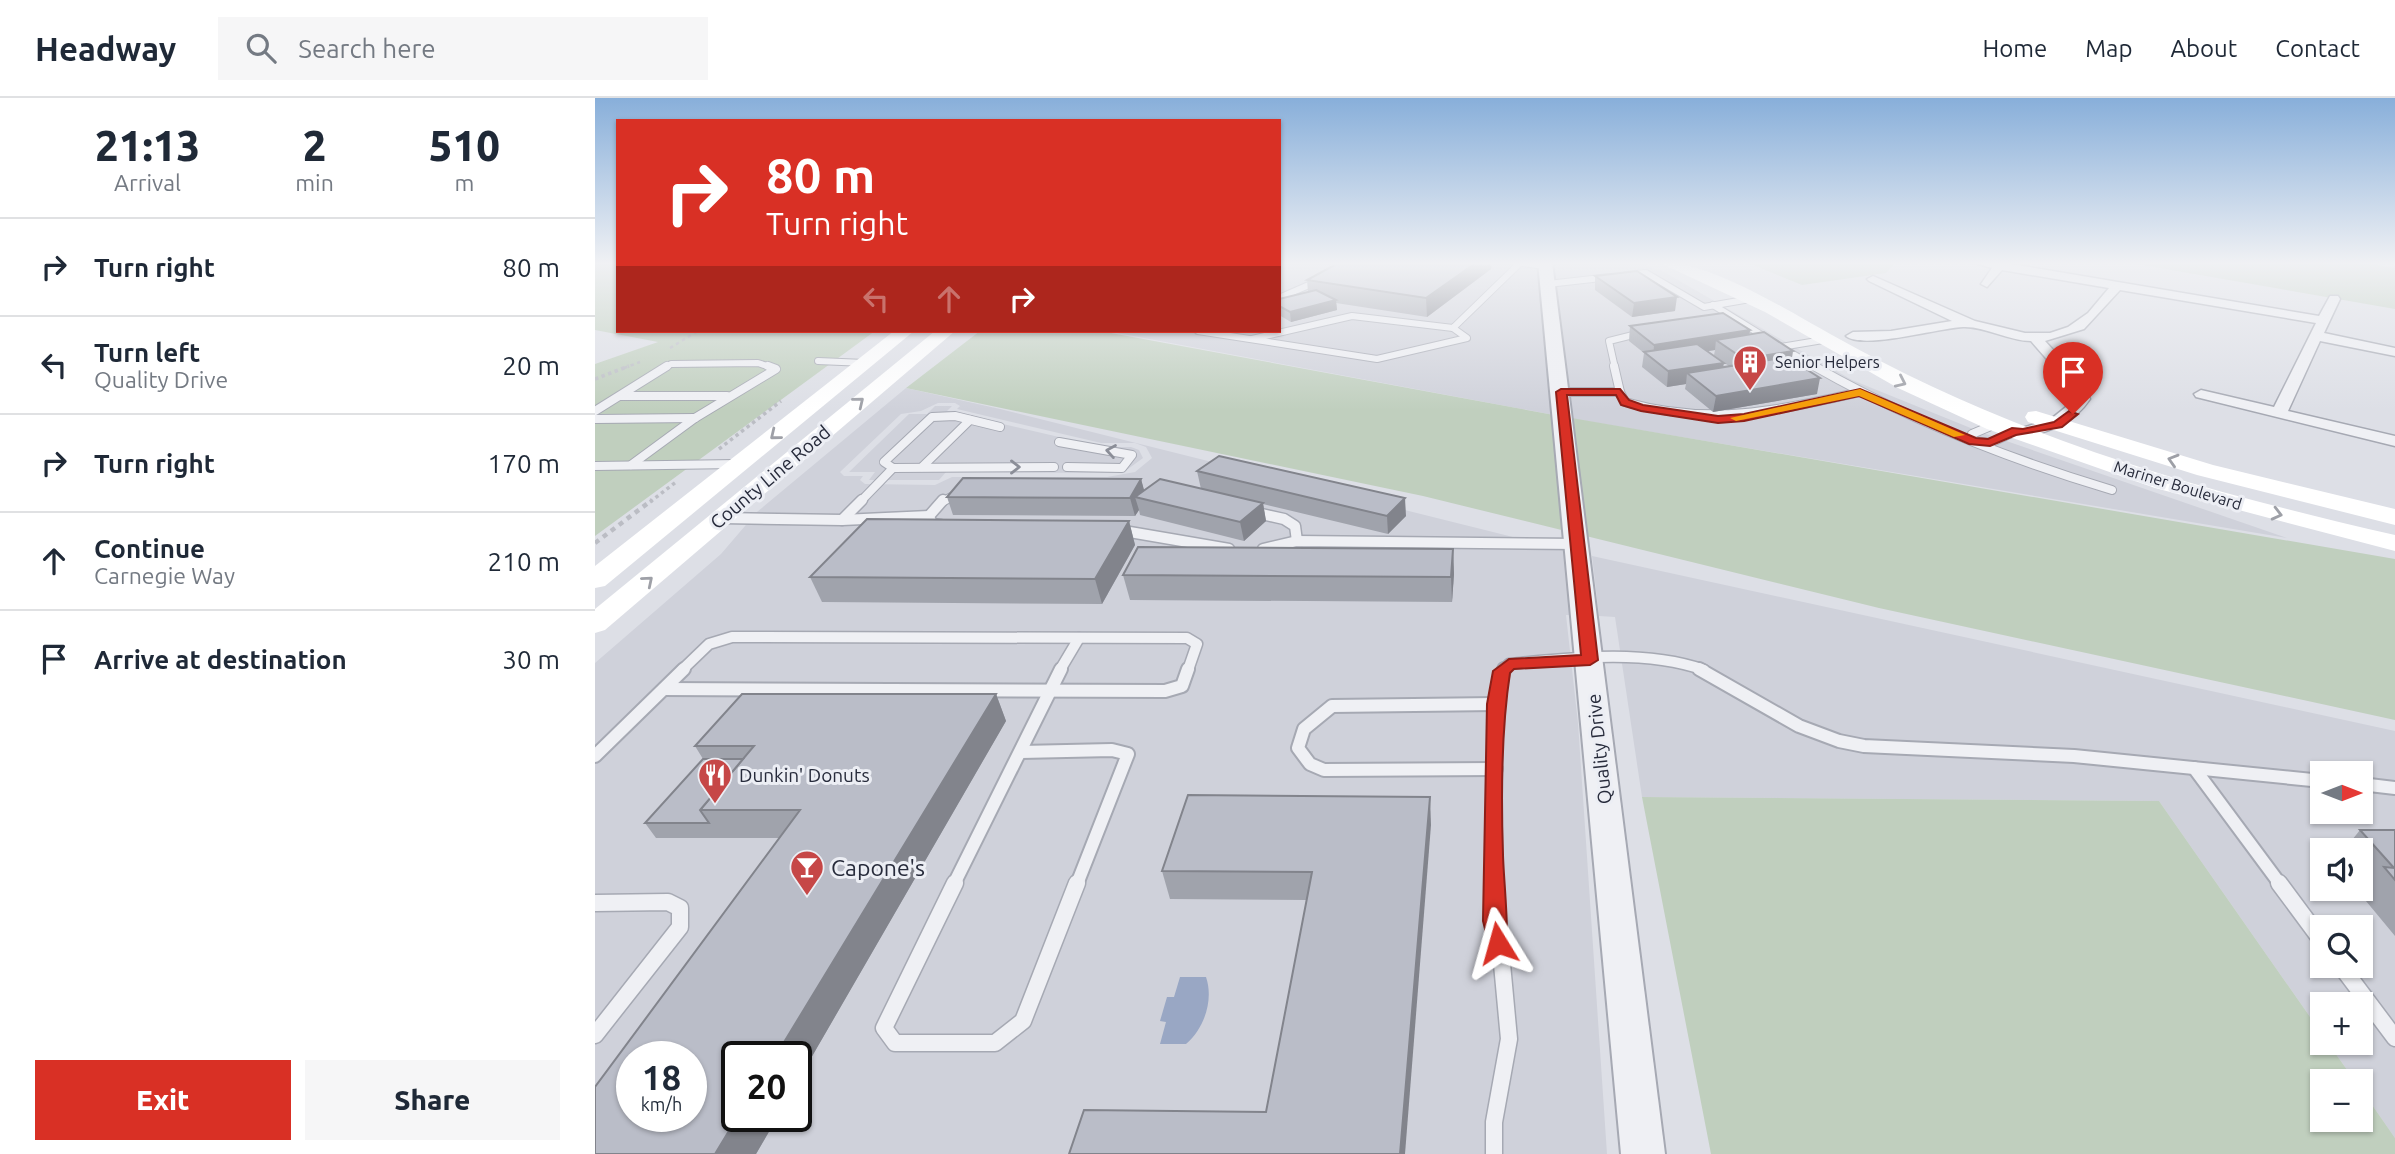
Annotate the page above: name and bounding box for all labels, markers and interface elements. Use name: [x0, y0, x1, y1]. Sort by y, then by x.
search box: [218, 17, 708, 80]
icon: search: [242, 29, 280, 67]
text: Headway: [35, 30, 176, 67]
text: Search here: [298, 34, 436, 63]
text: Home: [1982, 35, 2047, 62]
text: Map: [2085, 35, 2132, 62]
text: About: [2170, 35, 2237, 62]
text: Contact: [2275, 35, 2360, 62]
text: 21:13: [95, 122, 200, 169]
text: 2: [303, 122, 326, 169]
text: 510: [429, 122, 500, 169]
icon: right: [651, 147, 742, 238]
text: 80 m: [766, 147, 875, 202]
text: Arrival: [114, 170, 181, 195]
text: min: [295, 170, 334, 195]
text: m: [454, 170, 474, 195]
text: Turn right: [766, 205, 908, 241]
icon: right: [35, 248, 73, 286]
text: Turn right: [94, 253, 215, 282]
text: 80 m: [502, 253, 560, 282]
icon: left: [857, 280, 895, 318]
icon: ahead: [930, 280, 968, 318]
icon: right: [1003, 280, 1041, 318]
text: Turn left: [94, 338, 200, 367]
pin: [2043, 342, 2103, 414]
building icon: Senior Helpers: [1731, 343, 1769, 392]
icon: left: [35, 346, 73, 384]
text: 20 m: [502, 351, 560, 380]
place label: Senior Helpers: [1775, 353, 1880, 371]
icon: arrive: [2054, 353, 2092, 391]
text: Quality Drive: [94, 367, 228, 392]
one-way arrow: [1894, 374, 1906, 388]
one-way arrow: [851, 398, 863, 411]
street label: County Line Road: [706, 421, 834, 533]
one-way arrow: [771, 427, 784, 439]
icon: right: [35, 444, 73, 482]
one-way arrow: [1105, 444, 1116, 459]
text: Turn right: [94, 449, 215, 478]
text: 170 m: [488, 449, 560, 478]
one-way arrow: [2167, 454, 2180, 468]
street label: Mariner Boulevard: [2112, 457, 2244, 513]
one-way arrow: [1010, 459, 1021, 475]
one-way arrow: [2271, 506, 2283, 520]
text: Continue: [94, 534, 205, 563]
icon: ahead: [35, 542, 73, 580]
text: 210 m: [488, 547, 560, 576]
text: Carnegie Way: [94, 563, 235, 588]
one-way arrow: [639, 577, 652, 589]
icon: arrive: [35, 640, 73, 678]
text: Arrive at destination: [94, 645, 347, 674]
text: 30 m: [502, 645, 560, 674]
street label: Quality Drive: [1582, 693, 1616, 805]
restaurant icon: Dunkin' Donuts: [696, 756, 734, 805]
north arrow: [2310, 761, 2373, 824]
map controls: [2310, 761, 2373, 1132]
place label: Dunkin' Donuts: [739, 764, 870, 786]
button: sound: [2310, 838, 2373, 901]
bar icon: Capone's: [788, 848, 826, 897]
place label: Capone's: [831, 855, 925, 880]
position arrow: [1461, 906, 1535, 980]
button: search: [2310, 915, 2373, 978]
button: +: [2310, 992, 2373, 1055]
speed limit sign: 20: [721, 1041, 812, 1132]
text: 18: [642, 1057, 681, 1097]
button: Exit: [35, 1060, 291, 1140]
button: Share: [305, 1060, 560, 1140]
button: −: [2310, 1069, 2373, 1132]
text: km/h: [641, 1094, 682, 1114]

